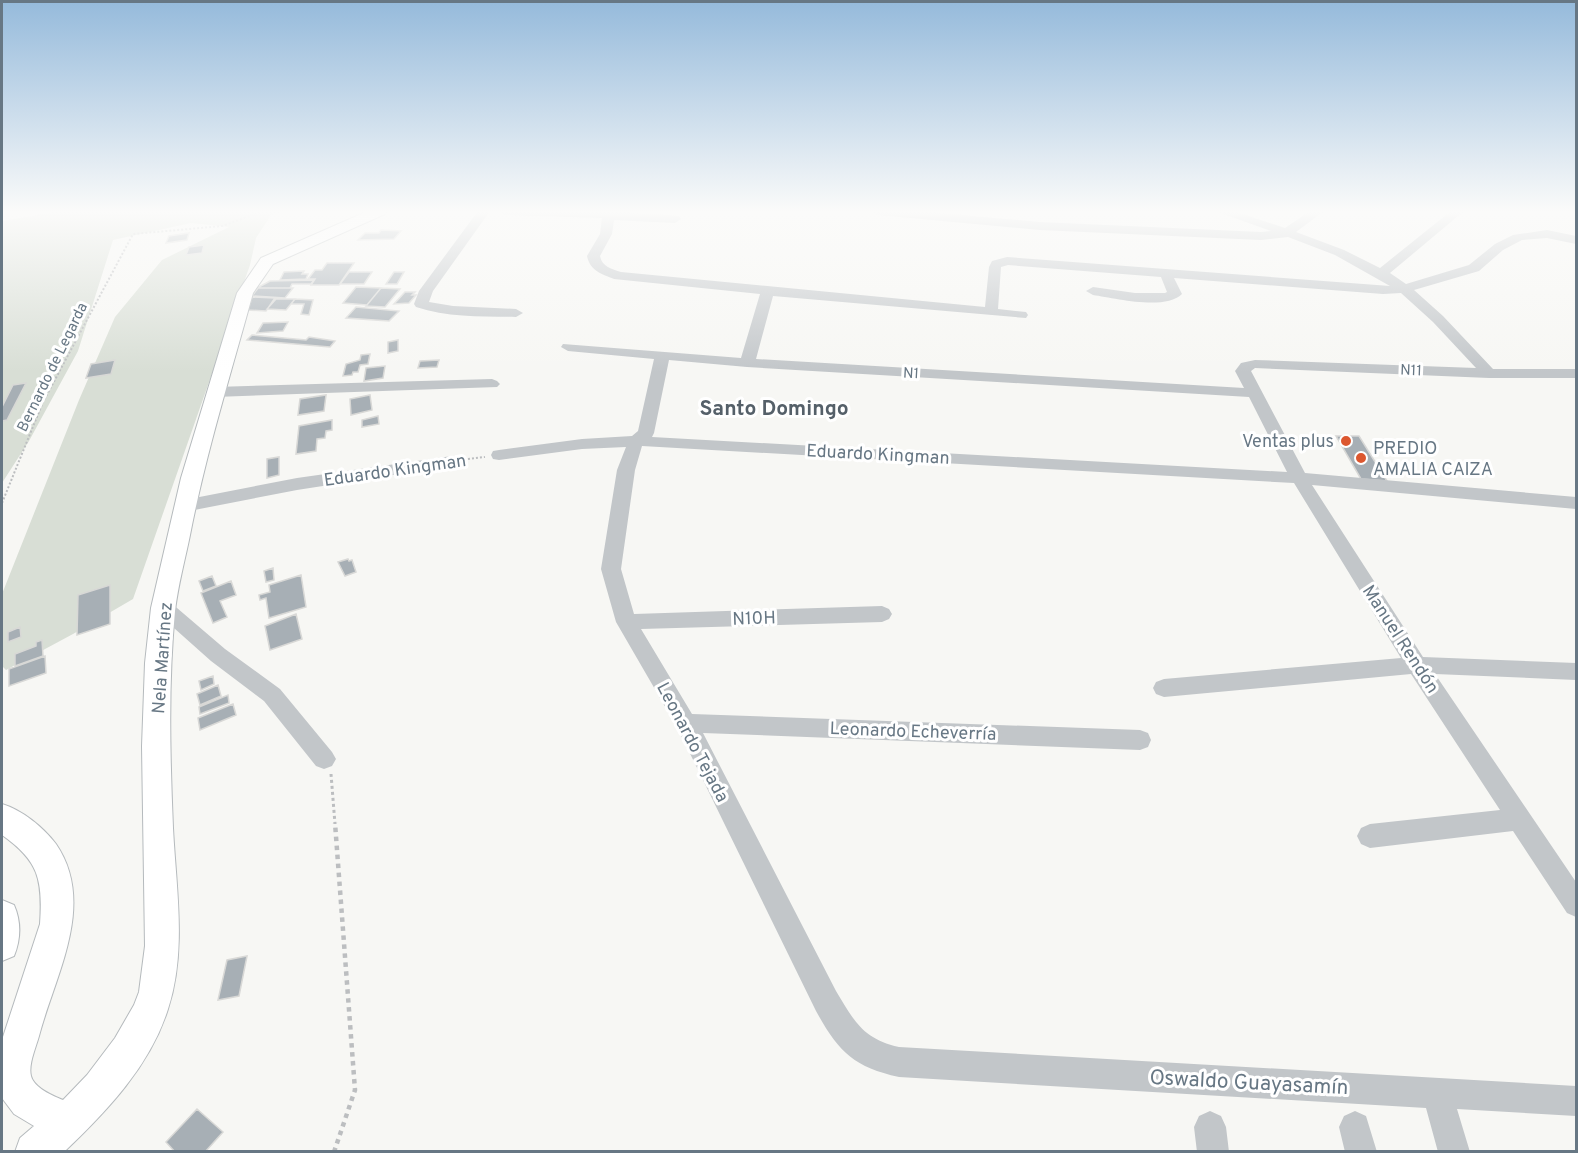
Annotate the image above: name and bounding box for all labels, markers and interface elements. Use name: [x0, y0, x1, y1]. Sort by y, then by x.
street label: Bernardo de Legarda: [14, 300, 93, 435]
street label: N11: [1400, 362, 1422, 381]
street label: N1: [902, 365, 920, 384]
district label: Santo Domingo: [699, 396, 849, 423]
place label: Ventas plus: [1242, 431, 1334, 454]
marker: Ventas plus: [1339, 434, 1353, 448]
place label: PREDIO AMALIA CAIZA: [1373, 438, 1493, 482]
street label: Eduardo Kingman: [806, 440, 950, 471]
street label: Eduardo Kingman: [323, 450, 468, 493]
marker: PREDIO AMALIA CAIZA: [1354, 451, 1368, 465]
street label: Manuel Rendón: [1356, 581, 1443, 698]
street label: Nela Martínez: [148, 601, 179, 715]
street label: N10H: [732, 607, 776, 632]
street label: Leonardo Tejada: [650, 679, 733, 807]
street label: Leonardo Echeverría: [829, 718, 997, 747]
street label: Oswaldo Guayasamín: [1149, 1065, 1349, 1102]

